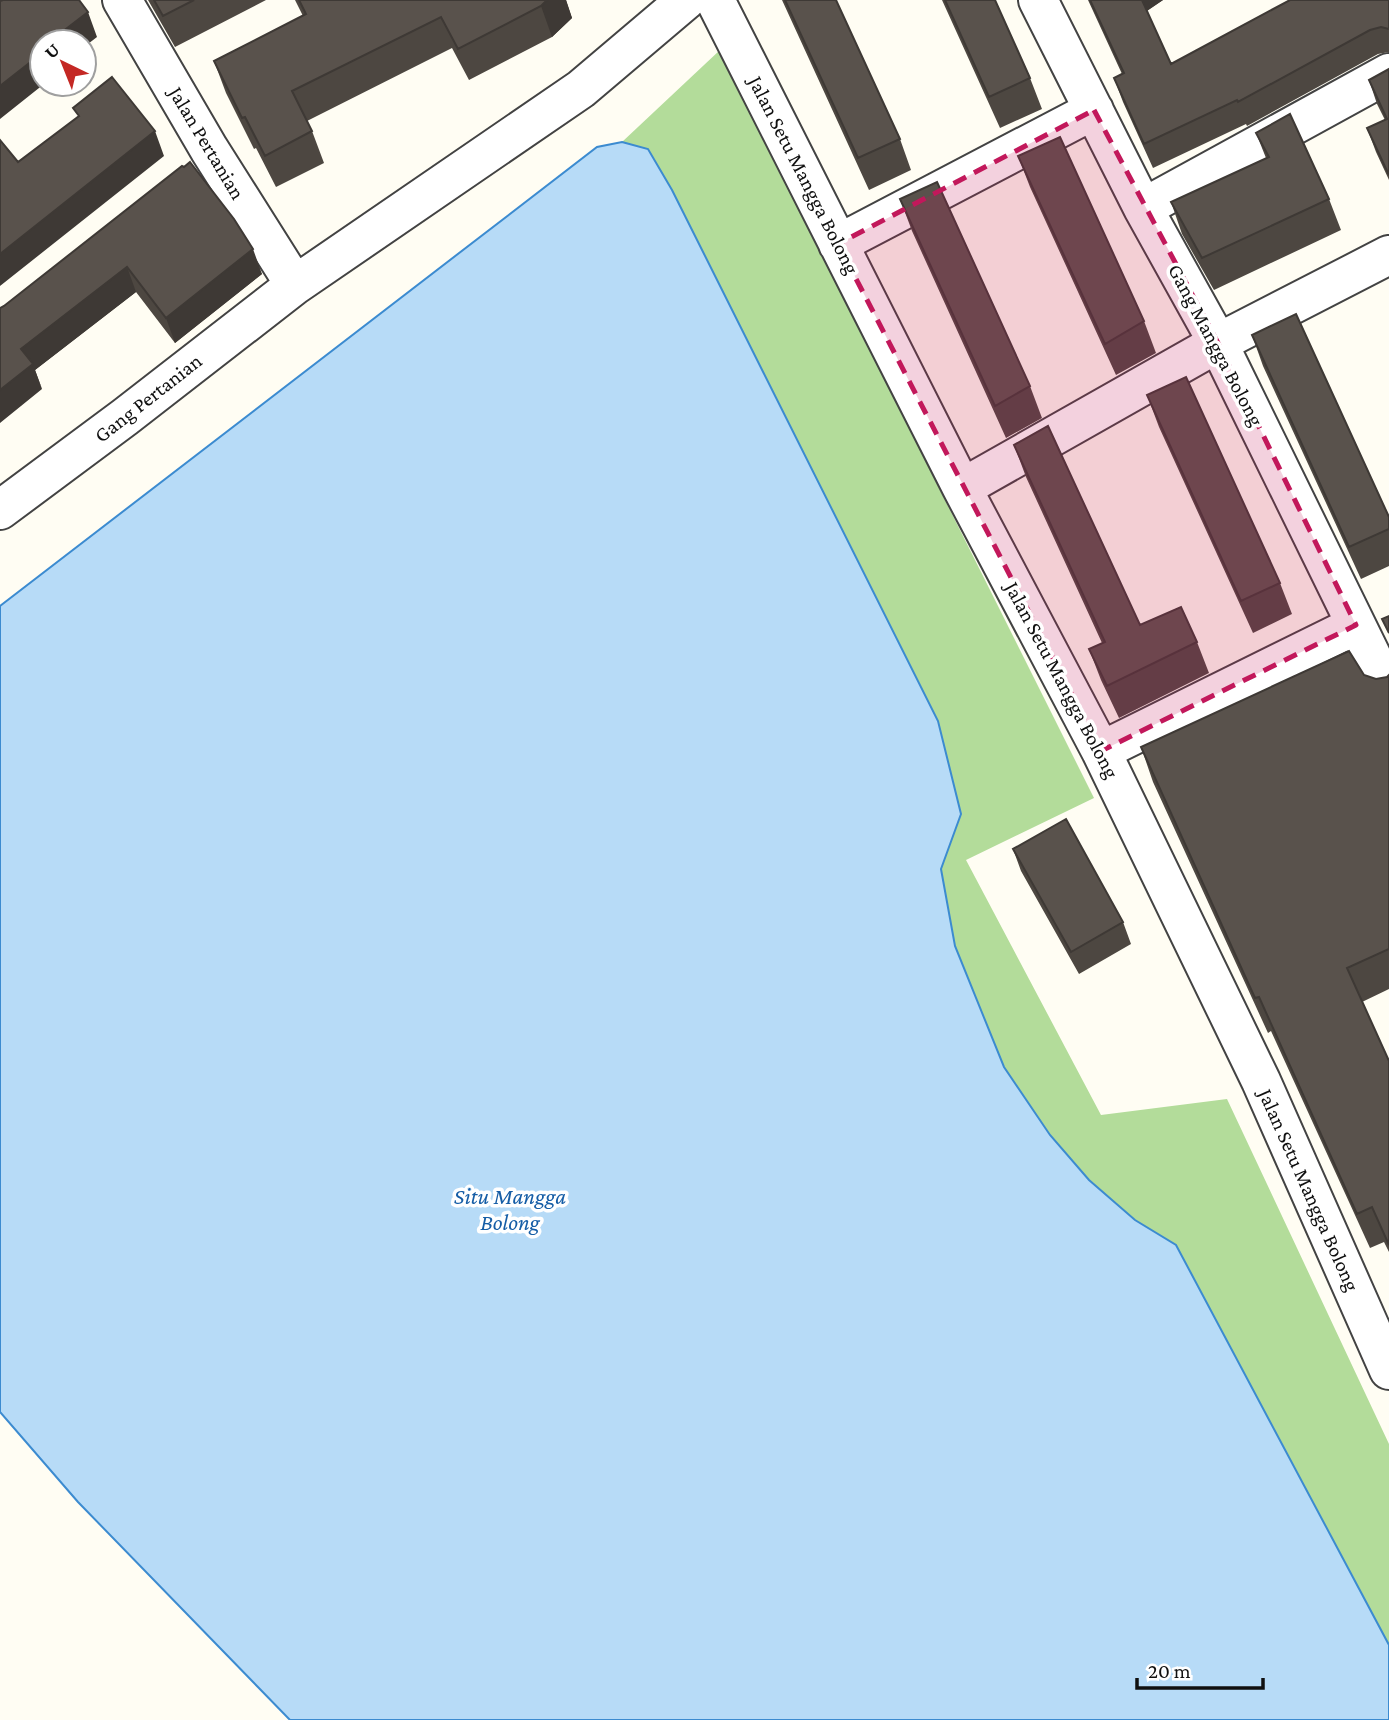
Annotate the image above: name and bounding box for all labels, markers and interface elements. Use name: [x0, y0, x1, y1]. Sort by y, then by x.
north arrow: [28, 28, 98, 98]
text: U: [40, 39, 64, 63]
street label: Jalan Setu Mangga Bolong: [743, 70, 864, 278]
street label: Jalan Pertanian: [163, 80, 250, 204]
street label: Gang Mangga Bolong: [1163, 260, 1269, 430]
street label: Gang Pertanian: [90, 349, 206, 447]
street label: Jalan Setu Mangga Bolong: [999, 576, 1124, 782]
street label: Jalan Setu Mangga Bolong: [1253, 1083, 1365, 1295]
water label: Situ Mangga Bolong: [454, 1183, 566, 1235]
scale bar: [1137, 1646, 1263, 1690]
text: 20 m: [1148, 1659, 1191, 1683]

